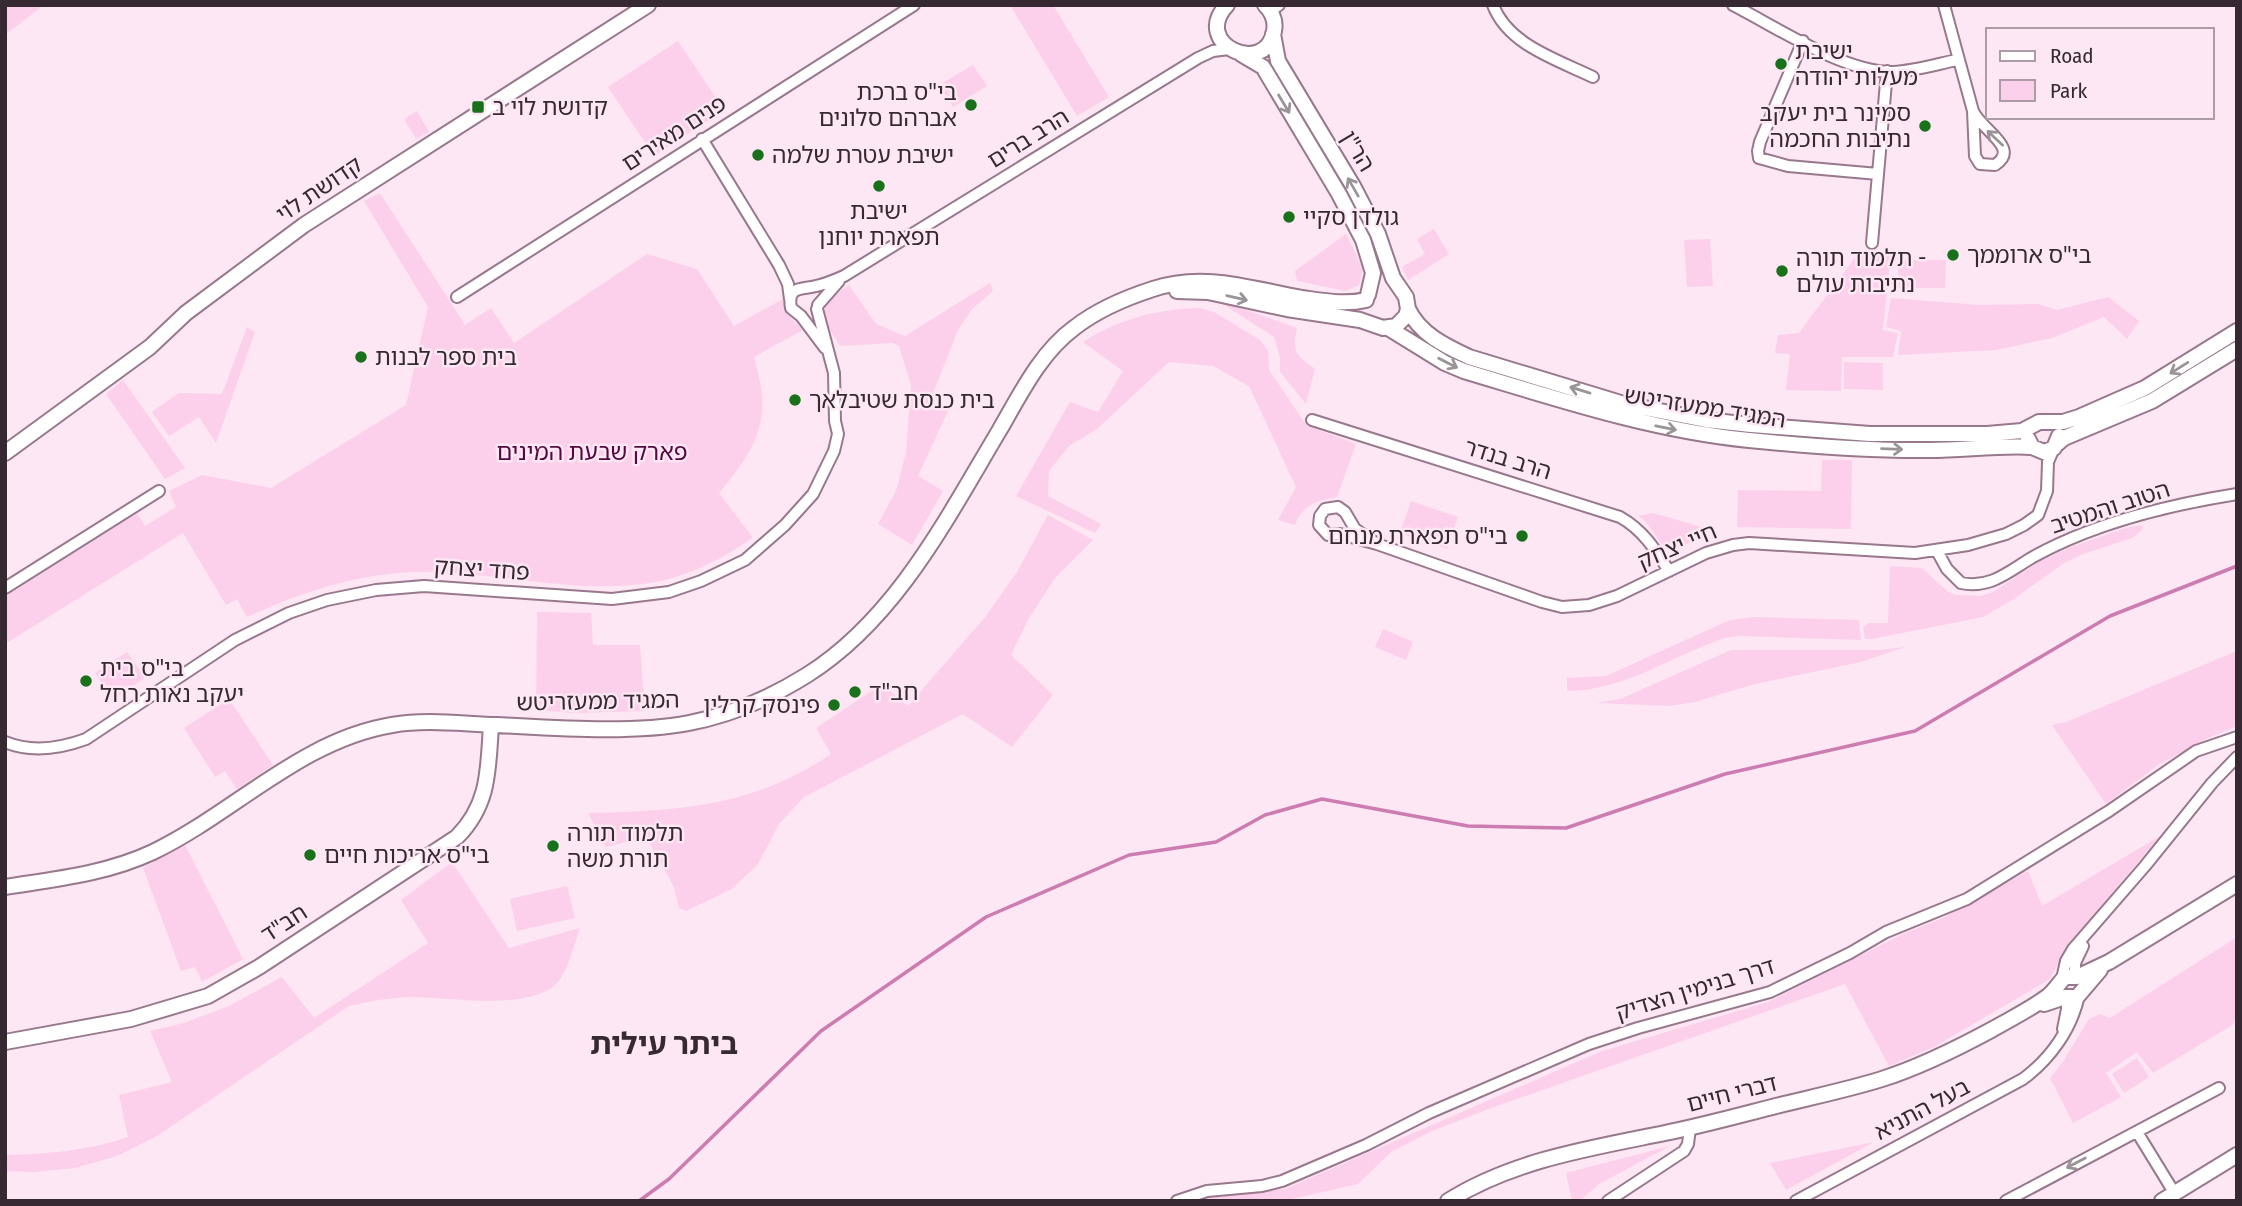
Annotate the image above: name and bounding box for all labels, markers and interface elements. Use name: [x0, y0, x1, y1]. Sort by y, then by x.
legend: [1986, 28, 2214, 119]
place label: ישיבת מעלות יהודה: [1795, 37, 1918, 91]
text: Road: [2050, 43, 2094, 69]
marker: ישיבת מעלות יהודה: [1773, 56, 1789, 72]
place label: בי"ס ברכת אברהם סלונים: [818, 78, 957, 132]
text: Park: [2050, 78, 2088, 104]
street label: פנים מאירים: [617, 89, 731, 177]
place label: קדושת לוי ב: [492, 93, 608, 121]
one-way arrow: [1278, 93, 1292, 113]
marker: בי"ס ברכת אברהם סלונים: [963, 97, 979, 113]
marker: קדושת לוי ב: [470, 99, 486, 115]
place label: סמינר בית יעקב נתיבות החכמה: [1759, 99, 1911, 153]
street label: הרב ברים: [982, 102, 1074, 174]
marker: סמינר בית יעקב נתיבות החכמה: [1917, 118, 1933, 134]
street label: הר"ן: [1335, 125, 1381, 177]
one-way arrow: [1986, 130, 2004, 147]
place label: ישיבת עטרת שלמה: [772, 141, 954, 169]
marker: ישיבת עטרת שלמה: [750, 147, 766, 163]
street label: קדושת לוי: [271, 150, 367, 228]
one-way arrow: [1346, 177, 1360, 197]
marker: ישיבת תפארת יוחנן: [871, 178, 887, 194]
place label: ישיבת תפארת יוחנן: [818, 197, 940, 251]
place label: גולדן סקיי: [1303, 203, 1399, 231]
marker: גולדן סקיי: [1281, 209, 1297, 225]
place label: בי"ס ארוממך: [1967, 241, 2092, 269]
place label: תלמוד תורה - נתיבות עולם: [1796, 244, 1926, 298]
marker: בי"ס ארוממך: [1945, 247, 1961, 263]
marker: תלמוד תורה - נתיבות עולם: [1774, 263, 1790, 279]
one-way arrow: [1225, 292, 1248, 305]
place label: בית ספר לבנות: [375, 343, 517, 371]
marker: בית ספר לבנות: [353, 349, 369, 365]
one-way arrow: [1437, 357, 1458, 371]
one-way arrow: [2170, 362, 2190, 376]
street label: המגיד ממעזריטש: [1622, 380, 1788, 434]
one-way arrow: [1569, 383, 1591, 396]
place label: בית כנסת שטיבלאך: [809, 386, 995, 414]
marker: בית כנסת שטיבלאך: [787, 392, 803, 408]
one-way arrow: [1654, 422, 1677, 435]
street label: הרב בנדר: [1461, 433, 1555, 485]
park label: פארק שבעת המינים: [496, 438, 688, 466]
one-way arrow: [1880, 443, 1903, 456]
street label: הטוב והמטיב: [2047, 475, 2173, 539]
street label: חיי יצחק: [1633, 517, 1721, 575]
place label: בי"ס תפארת מנחם: [1328, 522, 1508, 550]
marker: בי"ס תפארת מנחם: [1514, 528, 1530, 544]
street label: פחד יצחק: [433, 552, 531, 586]
place label: בי"ס בית יעקב נאות רחל: [100, 654, 244, 708]
marker: בי"ס בית יעקב נאות רחל: [78, 673, 94, 689]
place label: חב"ד: [869, 678, 919, 706]
marker: חב"ד: [847, 684, 863, 700]
street label: המגיד ממעזריטש: [516, 686, 680, 716]
place label: פינסק קרלין: [703, 691, 820, 719]
marker: פינסק קרלין: [826, 697, 842, 713]
place label: תלמוד תורה תורת משה: [567, 819, 684, 873]
marker: תלמוד תורה תורת משה: [545, 838, 561, 854]
place label: בי"ס אריכות חיים: [324, 841, 490, 869]
marker: בי"ס אריכות חיים: [302, 847, 318, 863]
street label: חב"ד: [256, 898, 312, 948]
street label: דרך בנימין הצדיק: [1612, 952, 1778, 1026]
district label: ביתר עילית: [590, 1026, 738, 1062]
street label: דברי חיים: [1684, 1068, 1780, 1118]
street label: בעל התניא: [1869, 1072, 1975, 1146]
one-way arrow: [2067, 1157, 2087, 1171]

